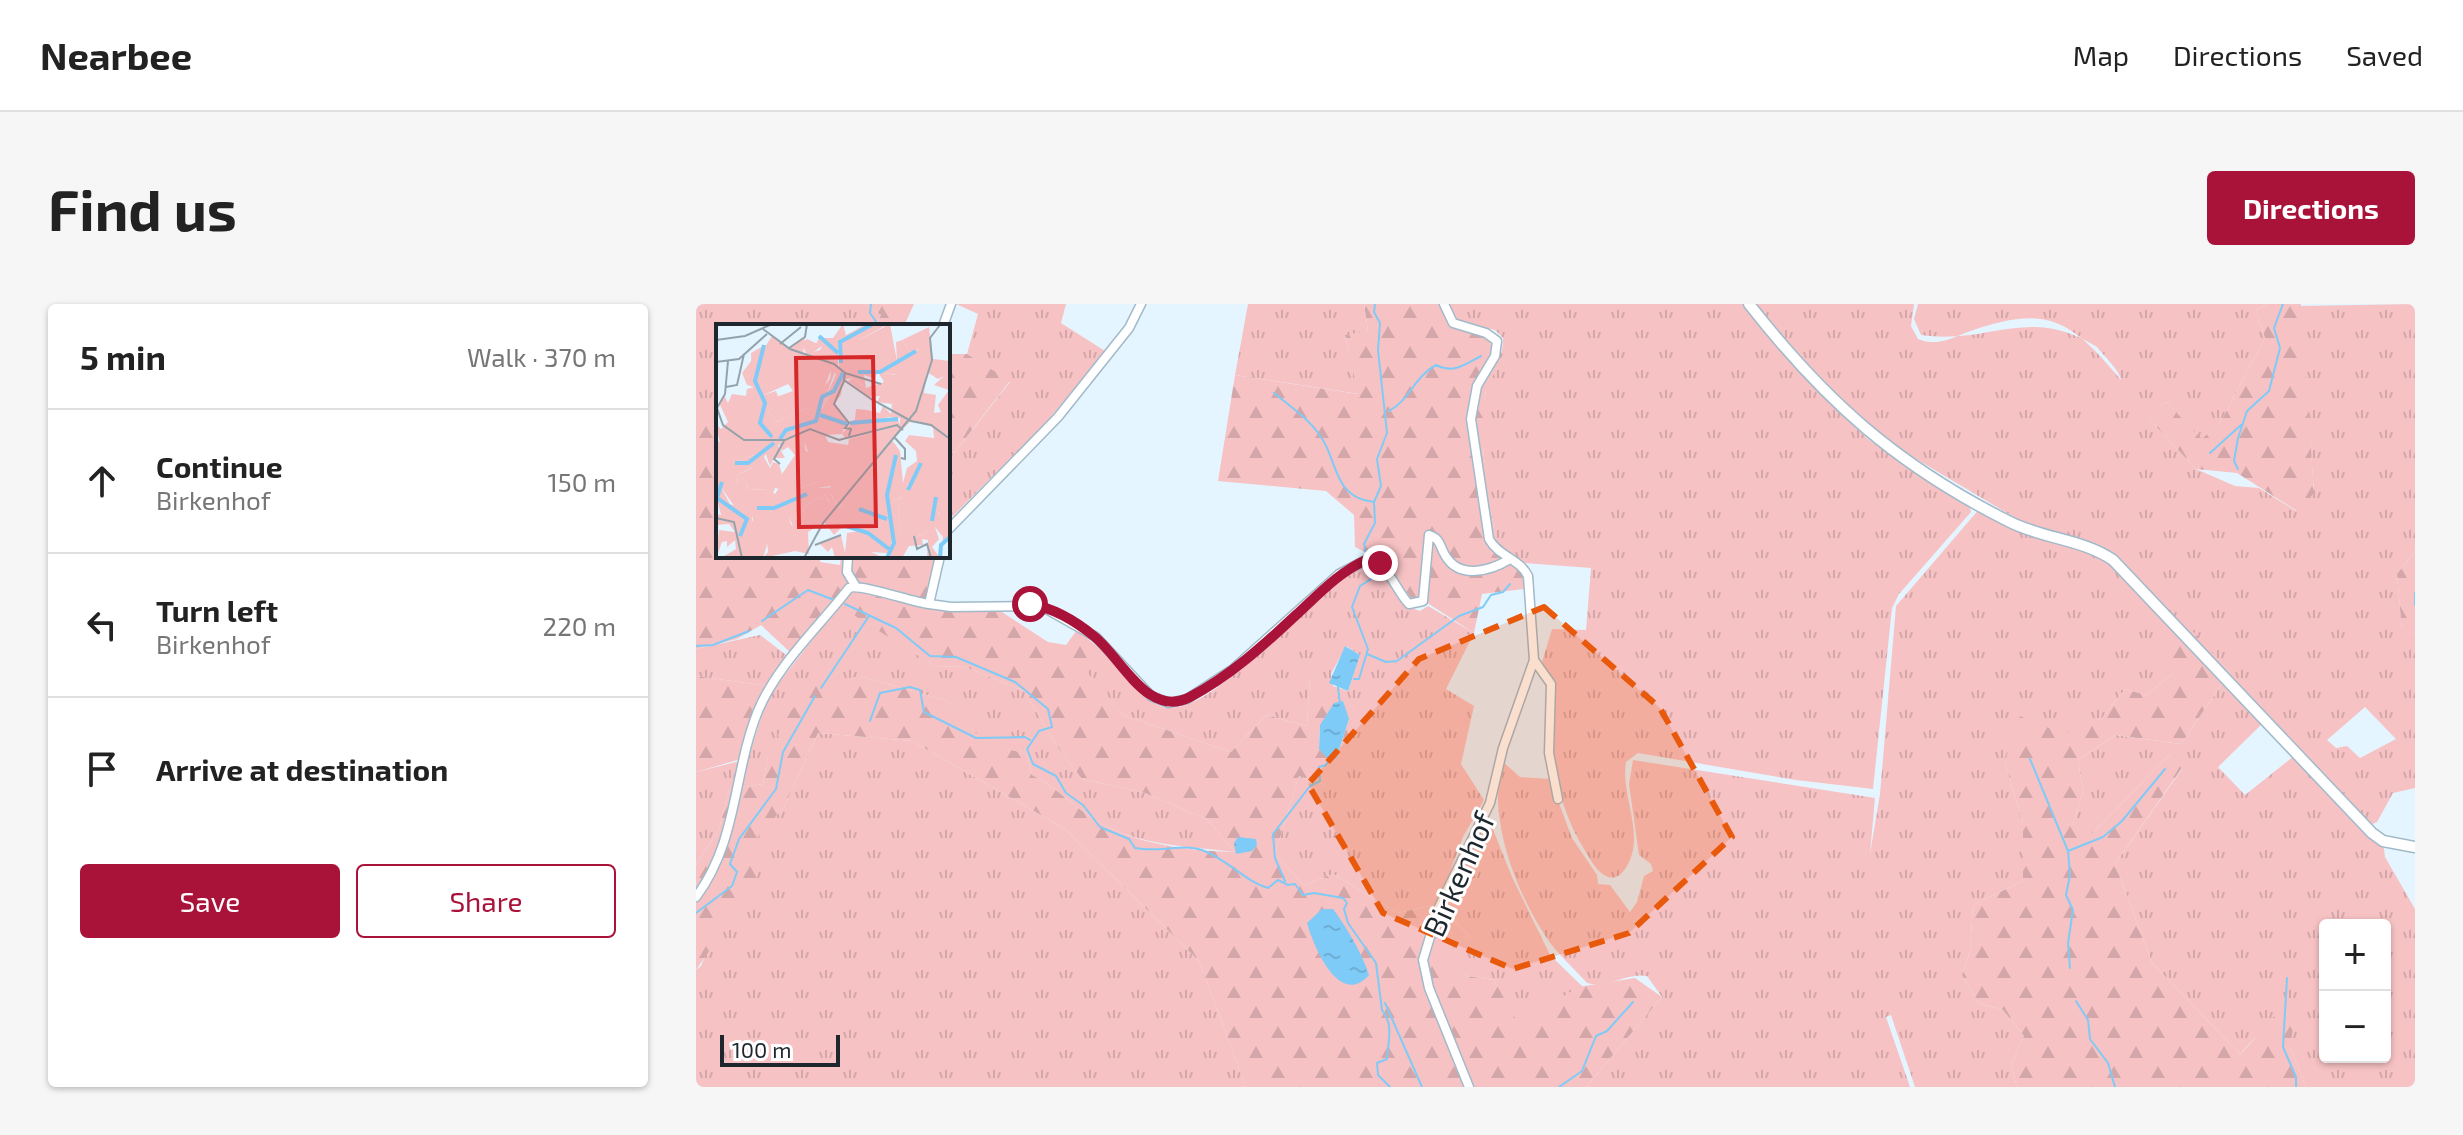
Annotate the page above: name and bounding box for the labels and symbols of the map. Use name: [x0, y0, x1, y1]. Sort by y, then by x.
inset map: [716, 324, 950, 558]
route end: [1362, 545, 1398, 581]
route start: [1012, 586, 1048, 622]
street label: Birkenhof: [1415, 806, 1502, 942]
scale bar: [720, 1031, 840, 1067]

